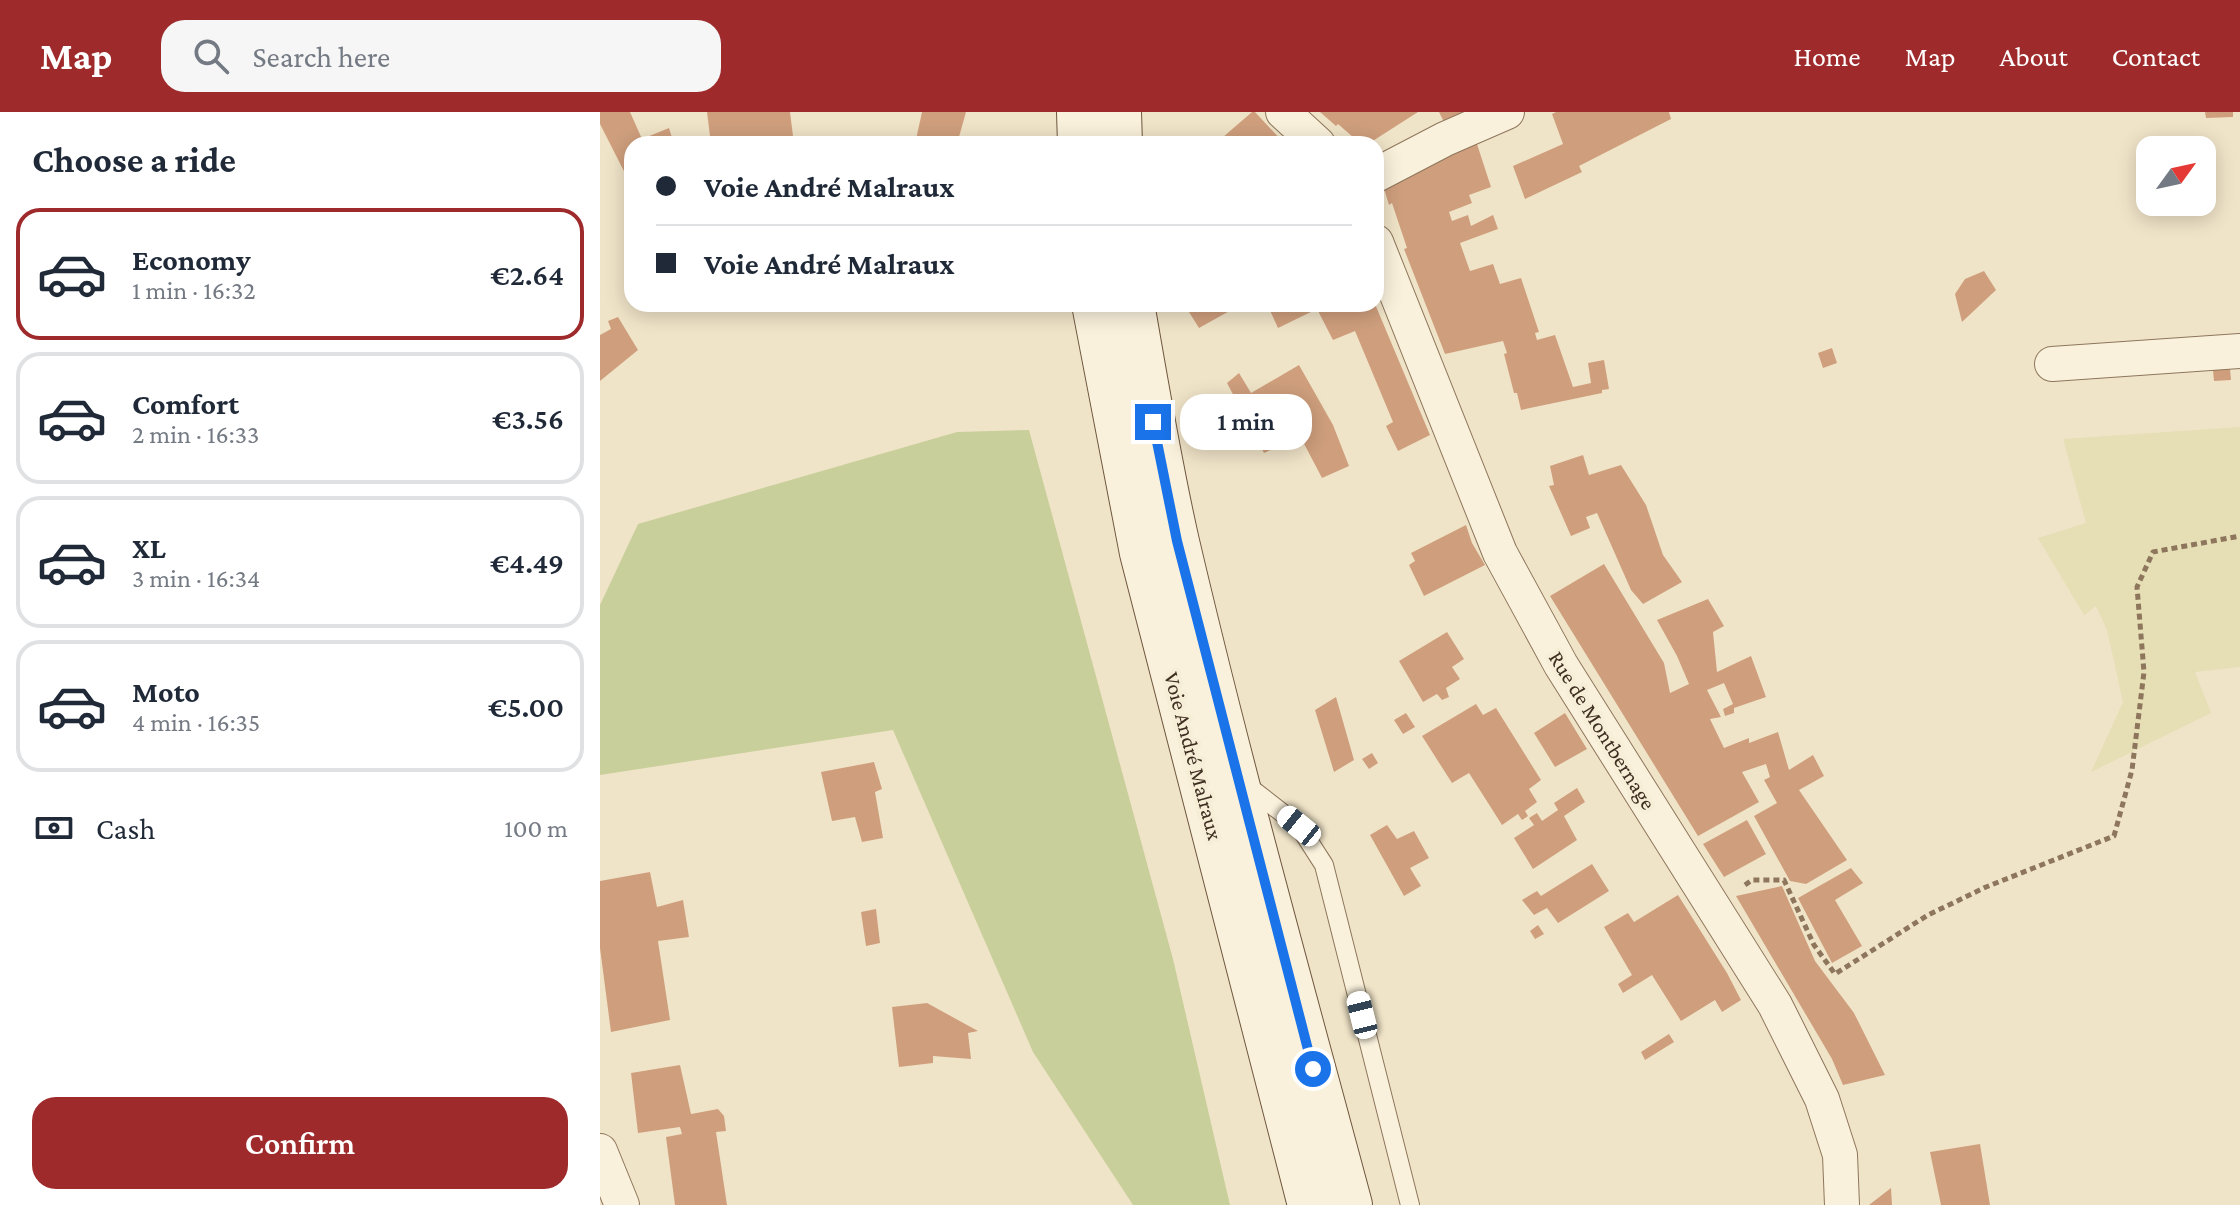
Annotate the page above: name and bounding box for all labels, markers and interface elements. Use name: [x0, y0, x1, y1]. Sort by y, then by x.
search box: [161, 20, 721, 92]
icon: search: [189, 34, 233, 78]
text: Map: [40, 35, 113, 77]
text: Search here: [253, 40, 390, 73]
text: Home: [1794, 41, 1861, 72]
text: Map: [1905, 41, 1956, 72]
text: About: [2000, 41, 2068, 72]
text: Contact: [2112, 41, 2200, 72]
north arrow: [2136, 136, 2216, 216]
map controls: [2136, 136, 2216, 216]
text: Choose a ride: [32, 140, 236, 180]
text: Voie André Malraux: [704, 170, 955, 203]
icon: car: [36, 238, 108, 310]
text: Economy: [132, 243, 251, 276]
text: Voie André Malraux: [704, 247, 955, 280]
text: €2.64: [490, 258, 564, 291]
text: 1 min · 16:32: [132, 276, 256, 305]
icon: car: [36, 382, 108, 454]
text: Comfort: [132, 387, 239, 420]
callout: 1 min: [1181, 394, 1313, 450]
text: €3.56: [492, 402, 564, 435]
route end: [1135, 404, 1171, 440]
text: 1 min: [1217, 407, 1275, 436]
text: 2 min · 16:33: [132, 420, 259, 449]
icon: car: [36, 526, 108, 598]
text: XL: [132, 531, 166, 564]
text: €4.49: [490, 546, 564, 579]
text: 3 min · 16:34: [132, 564, 260, 593]
street label: Rue de Montbernage: [1544, 646, 1661, 814]
street label: Voie André Malraux: [1159, 669, 1228, 843]
icon: car: [36, 670, 108, 742]
text: Moto: [132, 675, 200, 708]
text: €5.00: [488, 690, 564, 723]
text: 4 min · 16:35: [132, 708, 260, 737]
car: [1273, 802, 1325, 850]
icon: cash: [32, 806, 76, 850]
text: Cash: [96, 812, 155, 845]
text: 100 m: [504, 814, 568, 843]
car: [1345, 989, 1379, 1041]
route start: [1295, 1051, 1331, 1087]
button: Confirm: [32, 1097, 568, 1189]

